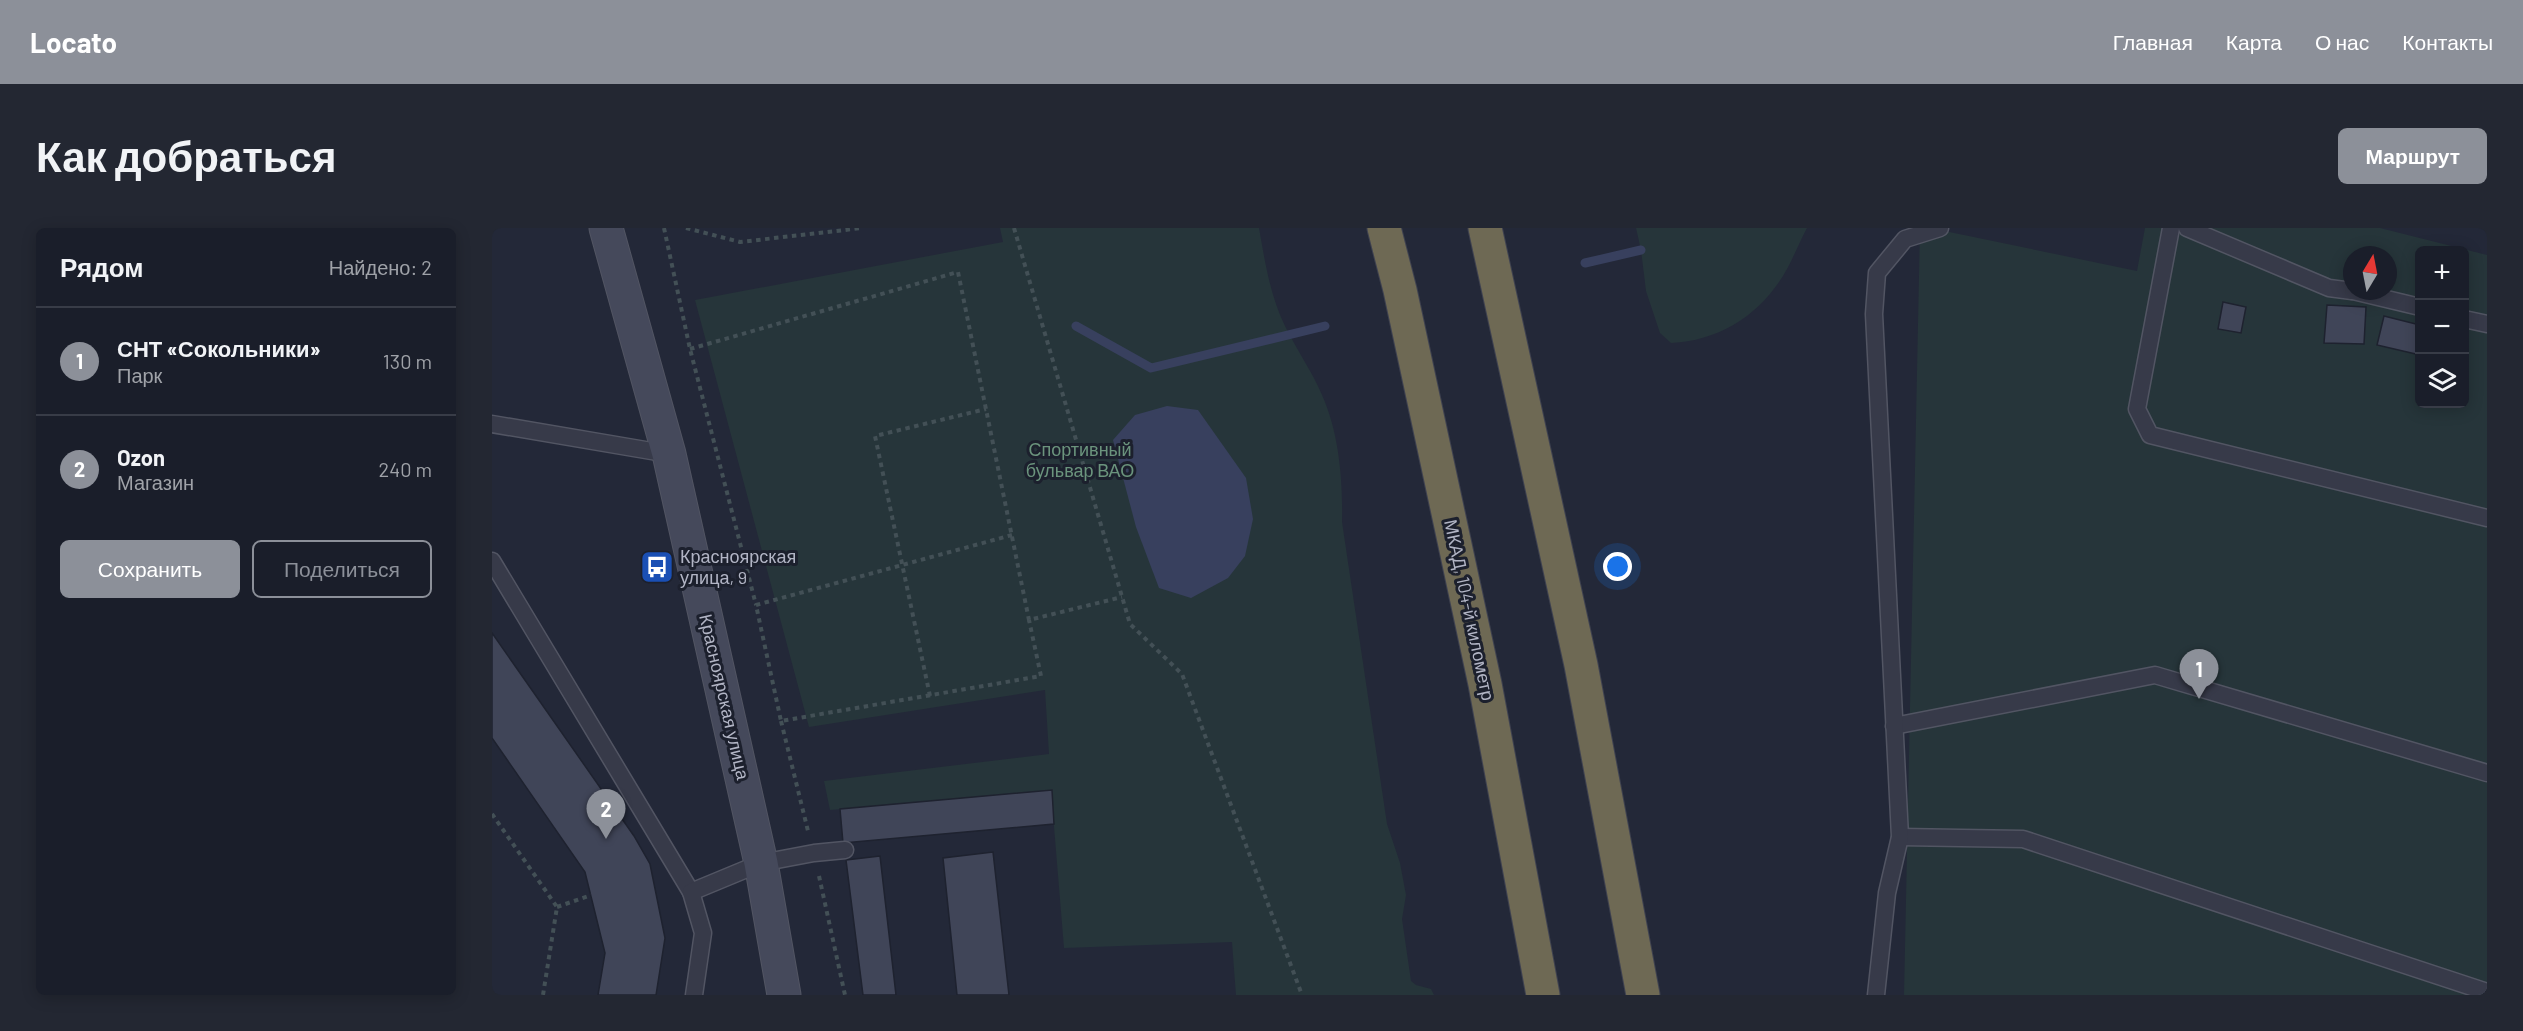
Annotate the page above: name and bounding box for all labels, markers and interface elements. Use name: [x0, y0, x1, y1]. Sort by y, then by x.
text: Locato: [30, 25, 117, 59]
text: Главная: [2113, 29, 2193, 54]
text: Карта: [2226, 29, 2282, 54]
text: О нас: [2315, 29, 2369, 54]
text: Контакты: [2402, 29, 2493, 54]
button: Маршрут: [2338, 128, 2487, 184]
text: Как добраться: [36, 130, 336, 180]
north arrow: [2343, 246, 2397, 300]
map controls: [2415, 246, 2469, 408]
button: +: [2415, 246, 2469, 300]
text: Рядом: [60, 251, 143, 282]
text: Найдено: 2: [329, 255, 432, 279]
button: −: [2415, 300, 2469, 354]
text: СНТ «Сокольники»: [117, 335, 321, 361]
text: 1: [76, 349, 83, 373]
text: 130 m: [383, 349, 432, 373]
button: layers: [2415, 354, 2469, 408]
text: Парк: [117, 363, 162, 387]
park label: Спортивный бульвар ВАО: [1026, 438, 1134, 481]
text: Ozon: [117, 444, 165, 470]
text: 2: [74, 457, 85, 481]
text: 240 m: [378, 457, 432, 481]
text: Магазин: [117, 470, 194, 494]
street label: МКАД, 104-й километр: [1440, 517, 1500, 702]
button: Сохранить: [60, 540, 240, 598]
button: Поделиться: [252, 540, 432, 598]
place label: Красноярская улица, 9: [680, 545, 796, 588]
bus stop icon: Красноярская улица, 9: [639, 549, 675, 585]
your location: [1603, 552, 1632, 581]
street label: Красноярская улица: [695, 612, 755, 783]
pin: 1: [2180, 650, 2218, 699]
pin: 2: [586, 790, 626, 839]

